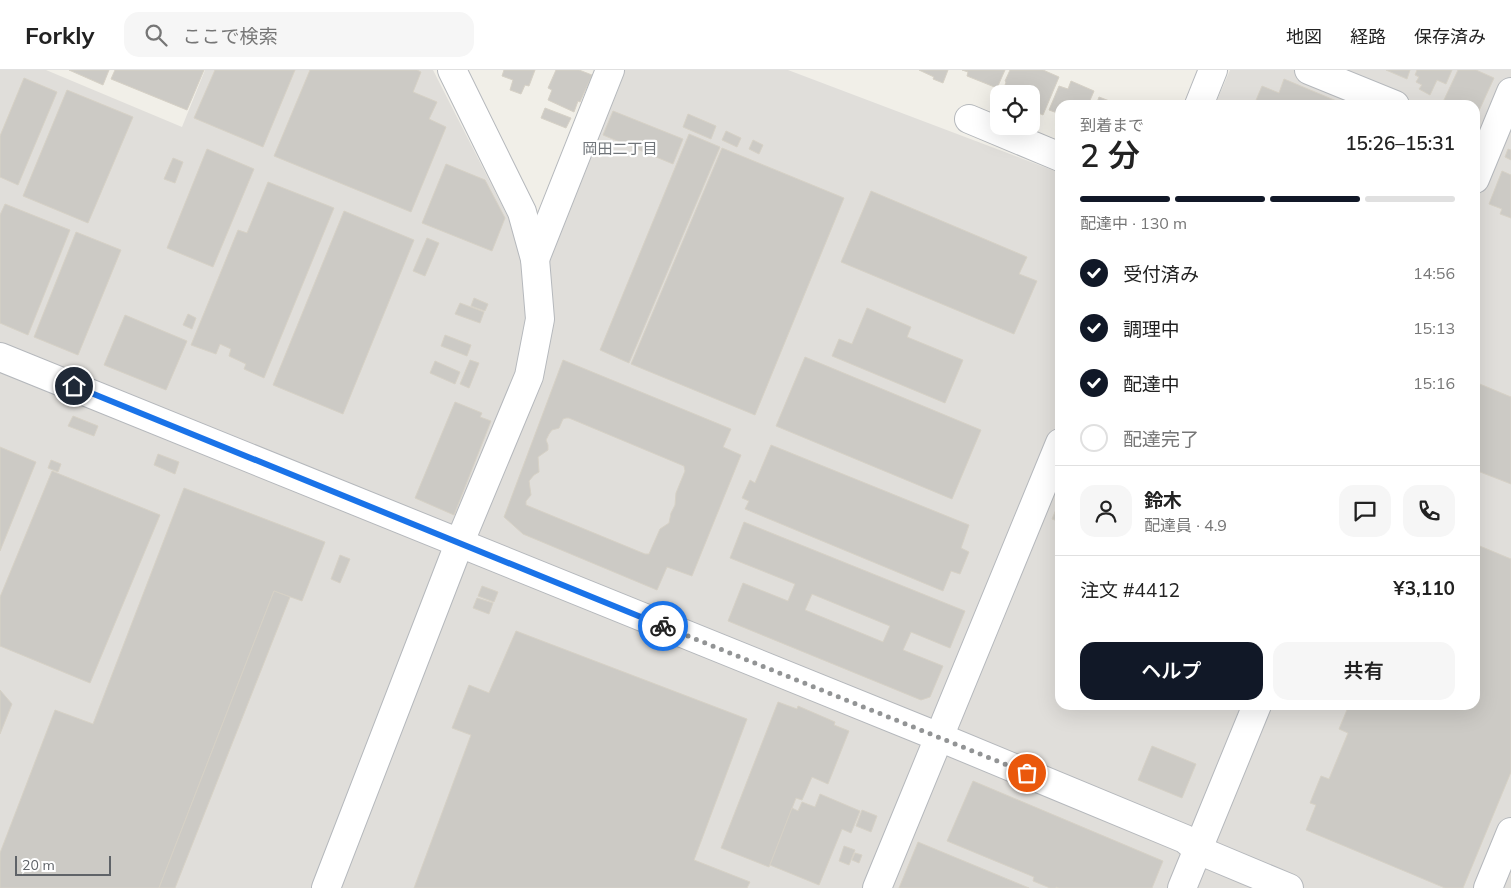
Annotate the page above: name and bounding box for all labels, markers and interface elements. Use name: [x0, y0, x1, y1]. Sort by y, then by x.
search box: [124, 12, 474, 57]
text: Forkly: [25, 20, 94, 50]
icon: search: [142, 21, 170, 49]
text: ここで検索: [182, 24, 278, 48]
text: 地図: [1286, 25, 1322, 48]
text: 経路: [1350, 25, 1386, 48]
text: 保存済み: [1414, 25, 1486, 48]
map controls: [990, 85, 1040, 135]
button: locate: [990, 85, 1040, 135]
text: 到着まで: [1080, 115, 1144, 135]
text: 15:26–15:31: [1345, 131, 1455, 155]
text: 2 分: [1080, 135, 1140, 175]
district label: 岡田二丁目: [582, 139, 658, 158]
text: 配達中 · 130 m: [1080, 213, 1187, 233]
icon: check: [1080, 259, 1108, 287]
text: 受付済み: [1123, 262, 1199, 286]
text: 14:56: [1413, 263, 1455, 283]
icon: check: [1080, 314, 1108, 342]
text: 調理中: [1123, 317, 1180, 341]
text: 15:13: [1413, 318, 1455, 338]
pin: [53, 365, 95, 407]
icon: check: [1080, 369, 1108, 397]
icon: home: [60, 372, 88, 400]
text: 配達中: [1123, 372, 1180, 396]
text: 15:16: [1413, 373, 1455, 393]
text: 配達完了: [1123, 427, 1199, 451]
button: person: [1080, 485, 1132, 537]
button: chat: [1339, 485, 1391, 537]
button: phone: [1403, 485, 1455, 537]
text: 鈴木: [1144, 488, 1182, 512]
text: 配達員 · 4.9: [1144, 515, 1227, 535]
text: ¥3,110: [1393, 576, 1455, 600]
text: 注文 #4412: [1080, 578, 1180, 602]
courier: [638, 601, 688, 651]
icon: bike: [649, 612, 677, 640]
button: ヘルプ: [1080, 642, 1263, 700]
button: 共有: [1273, 642, 1455, 700]
pin: [1006, 752, 1048, 794]
icon: bag: [1013, 759, 1041, 787]
scale bar: [15, 853, 111, 876]
text: 20 m: [22, 856, 55, 874]

